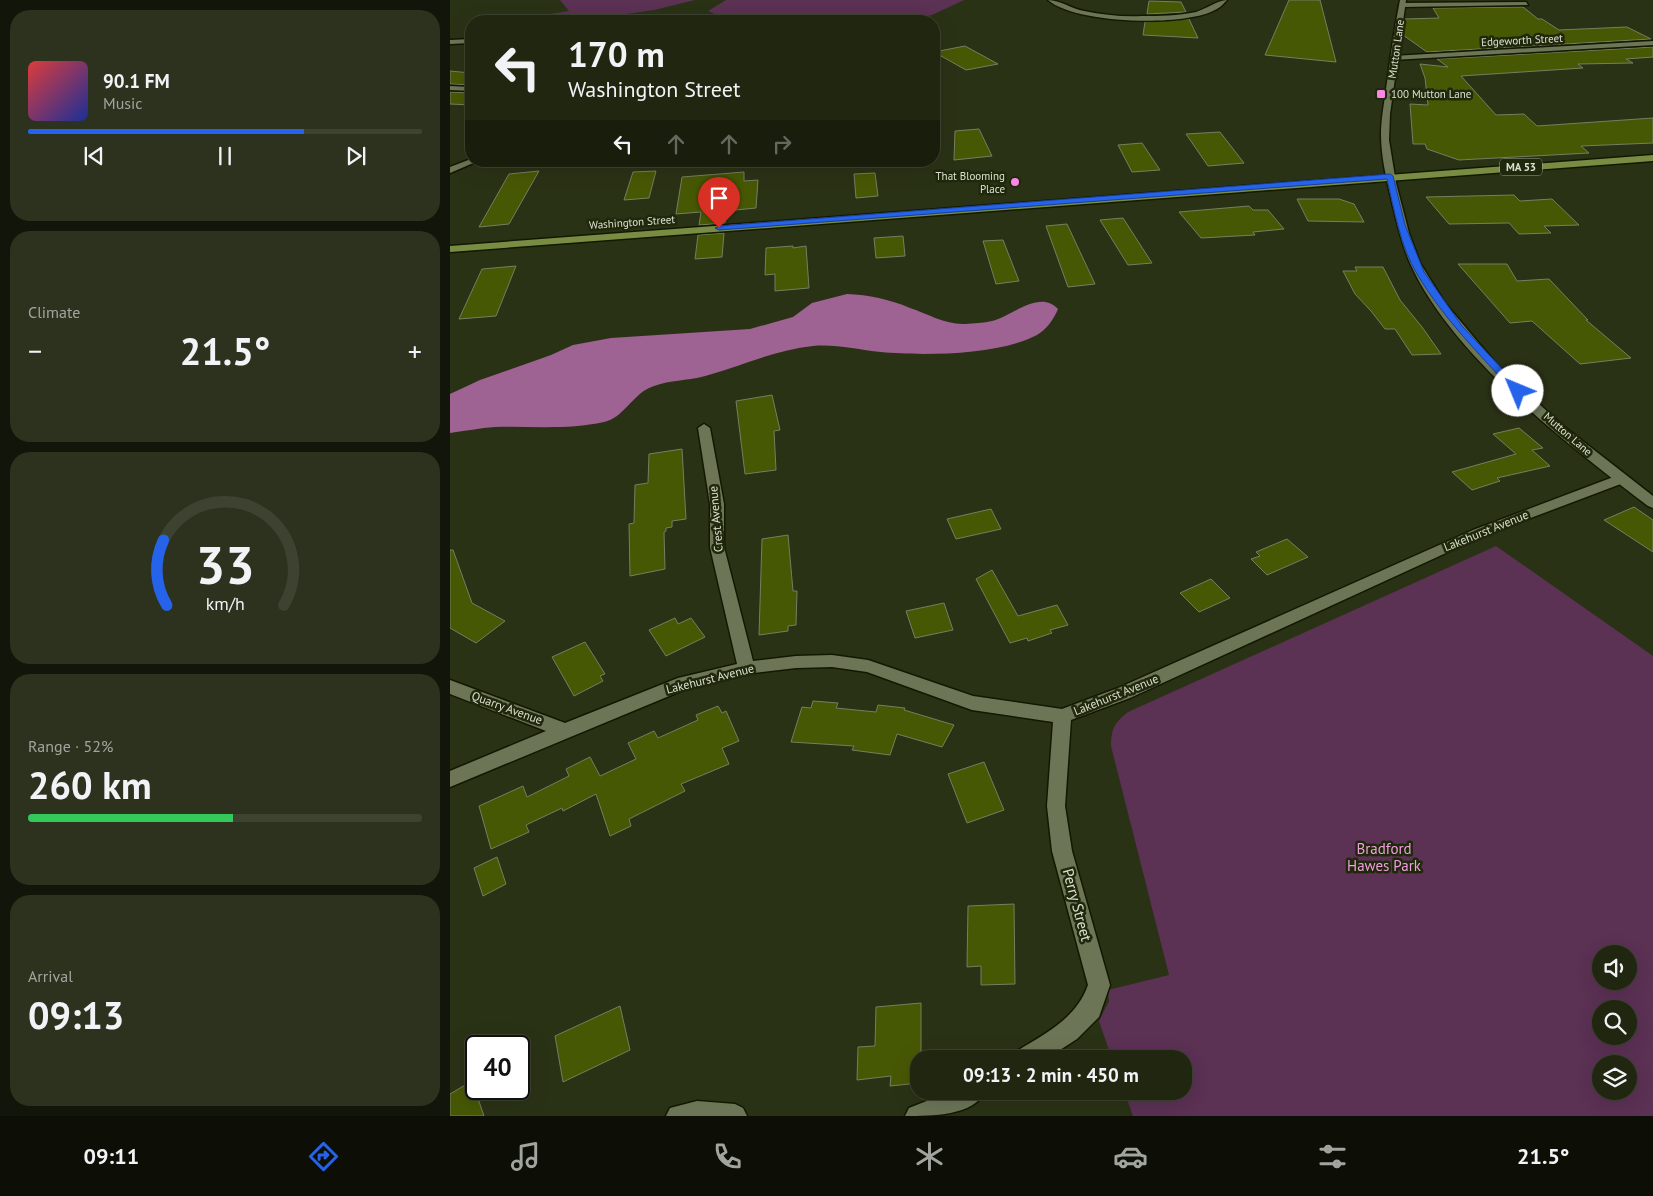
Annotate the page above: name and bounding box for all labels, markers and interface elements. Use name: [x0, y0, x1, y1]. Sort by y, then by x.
street label: Mutton Lane: [1385, 18, 1407, 79]
text: 170 m: [568, 31, 665, 77]
street label: Edgeworth Street: [1481, 31, 1564, 49]
icon: left: [485, 35, 550, 100]
text: 90.1 FM: [103, 69, 170, 93]
text: Washington Street: [568, 75, 740, 103]
place label: 100 Mutton Lane: [1391, 87, 1472, 101]
marker: 100 Mutton Lane: [1375, 88, 1387, 100]
text: Music: [103, 93, 143, 113]
icon: left: [609, 130, 637, 158]
icon: ahead: [662, 130, 690, 158]
icon: ahead: [715, 130, 743, 158]
icon: right: [768, 130, 796, 158]
icon: previous: [80, 142, 108, 170]
icon: pause: [211, 142, 239, 170]
icon: next: [342, 142, 370, 170]
road number: MA 53: [1500, 158, 1542, 176]
place label: That Blooming Place: [936, 169, 1005, 196]
marker: That Blooming Place: [1009, 176, 1021, 188]
pin: [698, 177, 740, 228]
icon: arrive: [705, 184, 733, 212]
street label: Washington Street: [589, 212, 676, 232]
text: Climate: [28, 302, 80, 322]
text: 21.5°: [180, 326, 270, 375]
text: −: [28, 332, 42, 369]
text: +: [408, 332, 422, 369]
position arrow: [1491, 364, 1543, 416]
street label: Mutton Lane: [1541, 409, 1595, 459]
street label: Crest Avenue: [705, 485, 726, 553]
street label: Lakehurst Avenue: [1441, 507, 1530, 554]
text: 33: [196, 531, 254, 598]
text: km/h: [205, 592, 245, 615]
street label: Lakehurst Avenue: [664, 660, 755, 697]
street label: Lakehurst Avenue: [1071, 671, 1160, 718]
street label: Quarry Avenue: [470, 688, 545, 727]
text: Range · 52%: [28, 736, 113, 756]
text: 260 km: [28, 760, 152, 809]
park label: Bradford Hawes Park: [1347, 839, 1422, 875]
street label: Perry Street: [1059, 866, 1096, 943]
map controls: [1592, 945, 1637, 1100]
button: sound: [1592, 945, 1637, 990]
text: Arrival: [28, 966, 73, 986]
text: 09:13: [28, 990, 124, 1039]
button: search: [1592, 1000, 1637, 1045]
speed limit sign: 40: [465, 1035, 530, 1100]
button: layers: [1592, 1055, 1637, 1100]
text: 09:13 · 2 min · 450 m: [963, 1063, 1139, 1087]
icon: directions: [306, 1139, 341, 1174]
icon: music: [508, 1139, 543, 1174]
icon: phone: [710, 1139, 745, 1174]
icon: climate: [912, 1139, 947, 1174]
icon: car: [1113, 1139, 1148, 1174]
icon: filters: [1315, 1139, 1350, 1174]
text: 09:11: [83, 1142, 139, 1170]
text: 21.5°: [1517, 1142, 1569, 1170]

